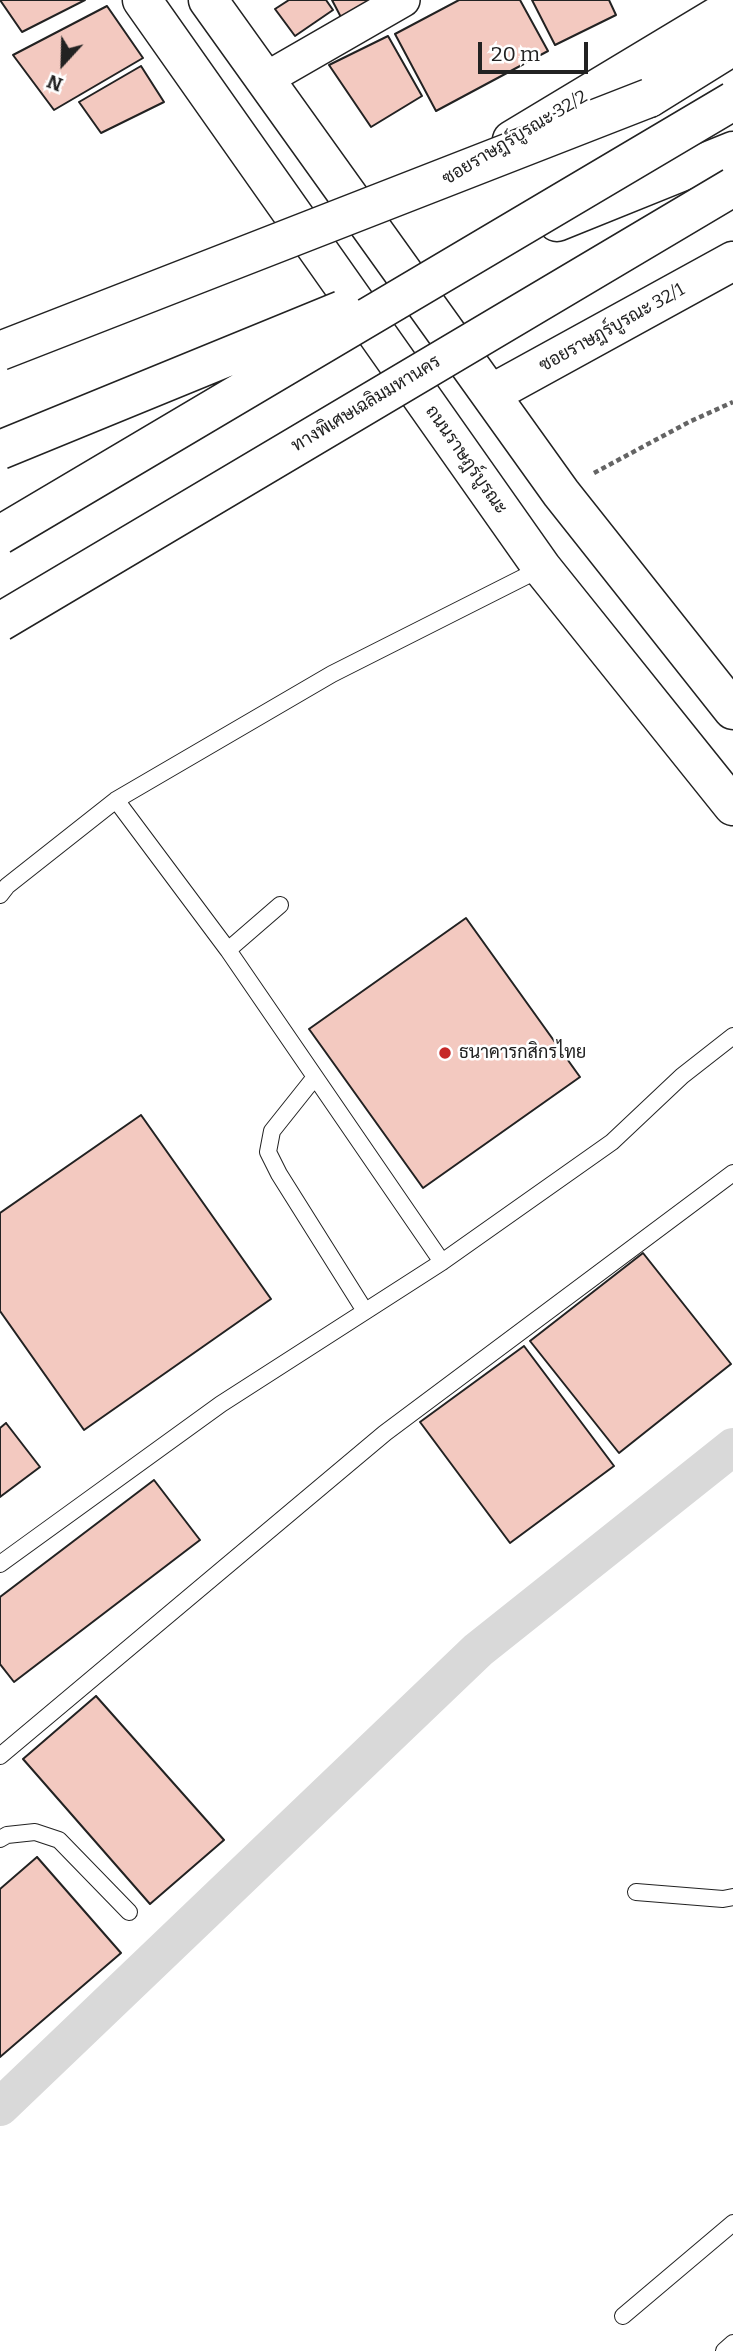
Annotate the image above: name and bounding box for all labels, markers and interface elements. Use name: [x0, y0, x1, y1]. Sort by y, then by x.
north arrow: [28, 28, 98, 98]
scale bar: [481, 28, 591, 72]
text: 20 m: [491, 41, 540, 67]
text: N: [44, 70, 66, 96]
street label: ซอยราษฎร์บูรณะ 32/2: [439, 86, 591, 190]
street label: ซอยราษฎร์บูรณะ 32/1: [536, 279, 688, 377]
street label: ทางพิเศษเฉลิมมหานคร: [288, 351, 444, 457]
street label: ถนนราษฎร์บูรณะ: [421, 402, 511, 518]
place label: ธนาคารกสิกรไทย: [459, 1042, 586, 1064]
marker: ธนาคารกสิกรไทย: [437, 1045, 453, 1061]

